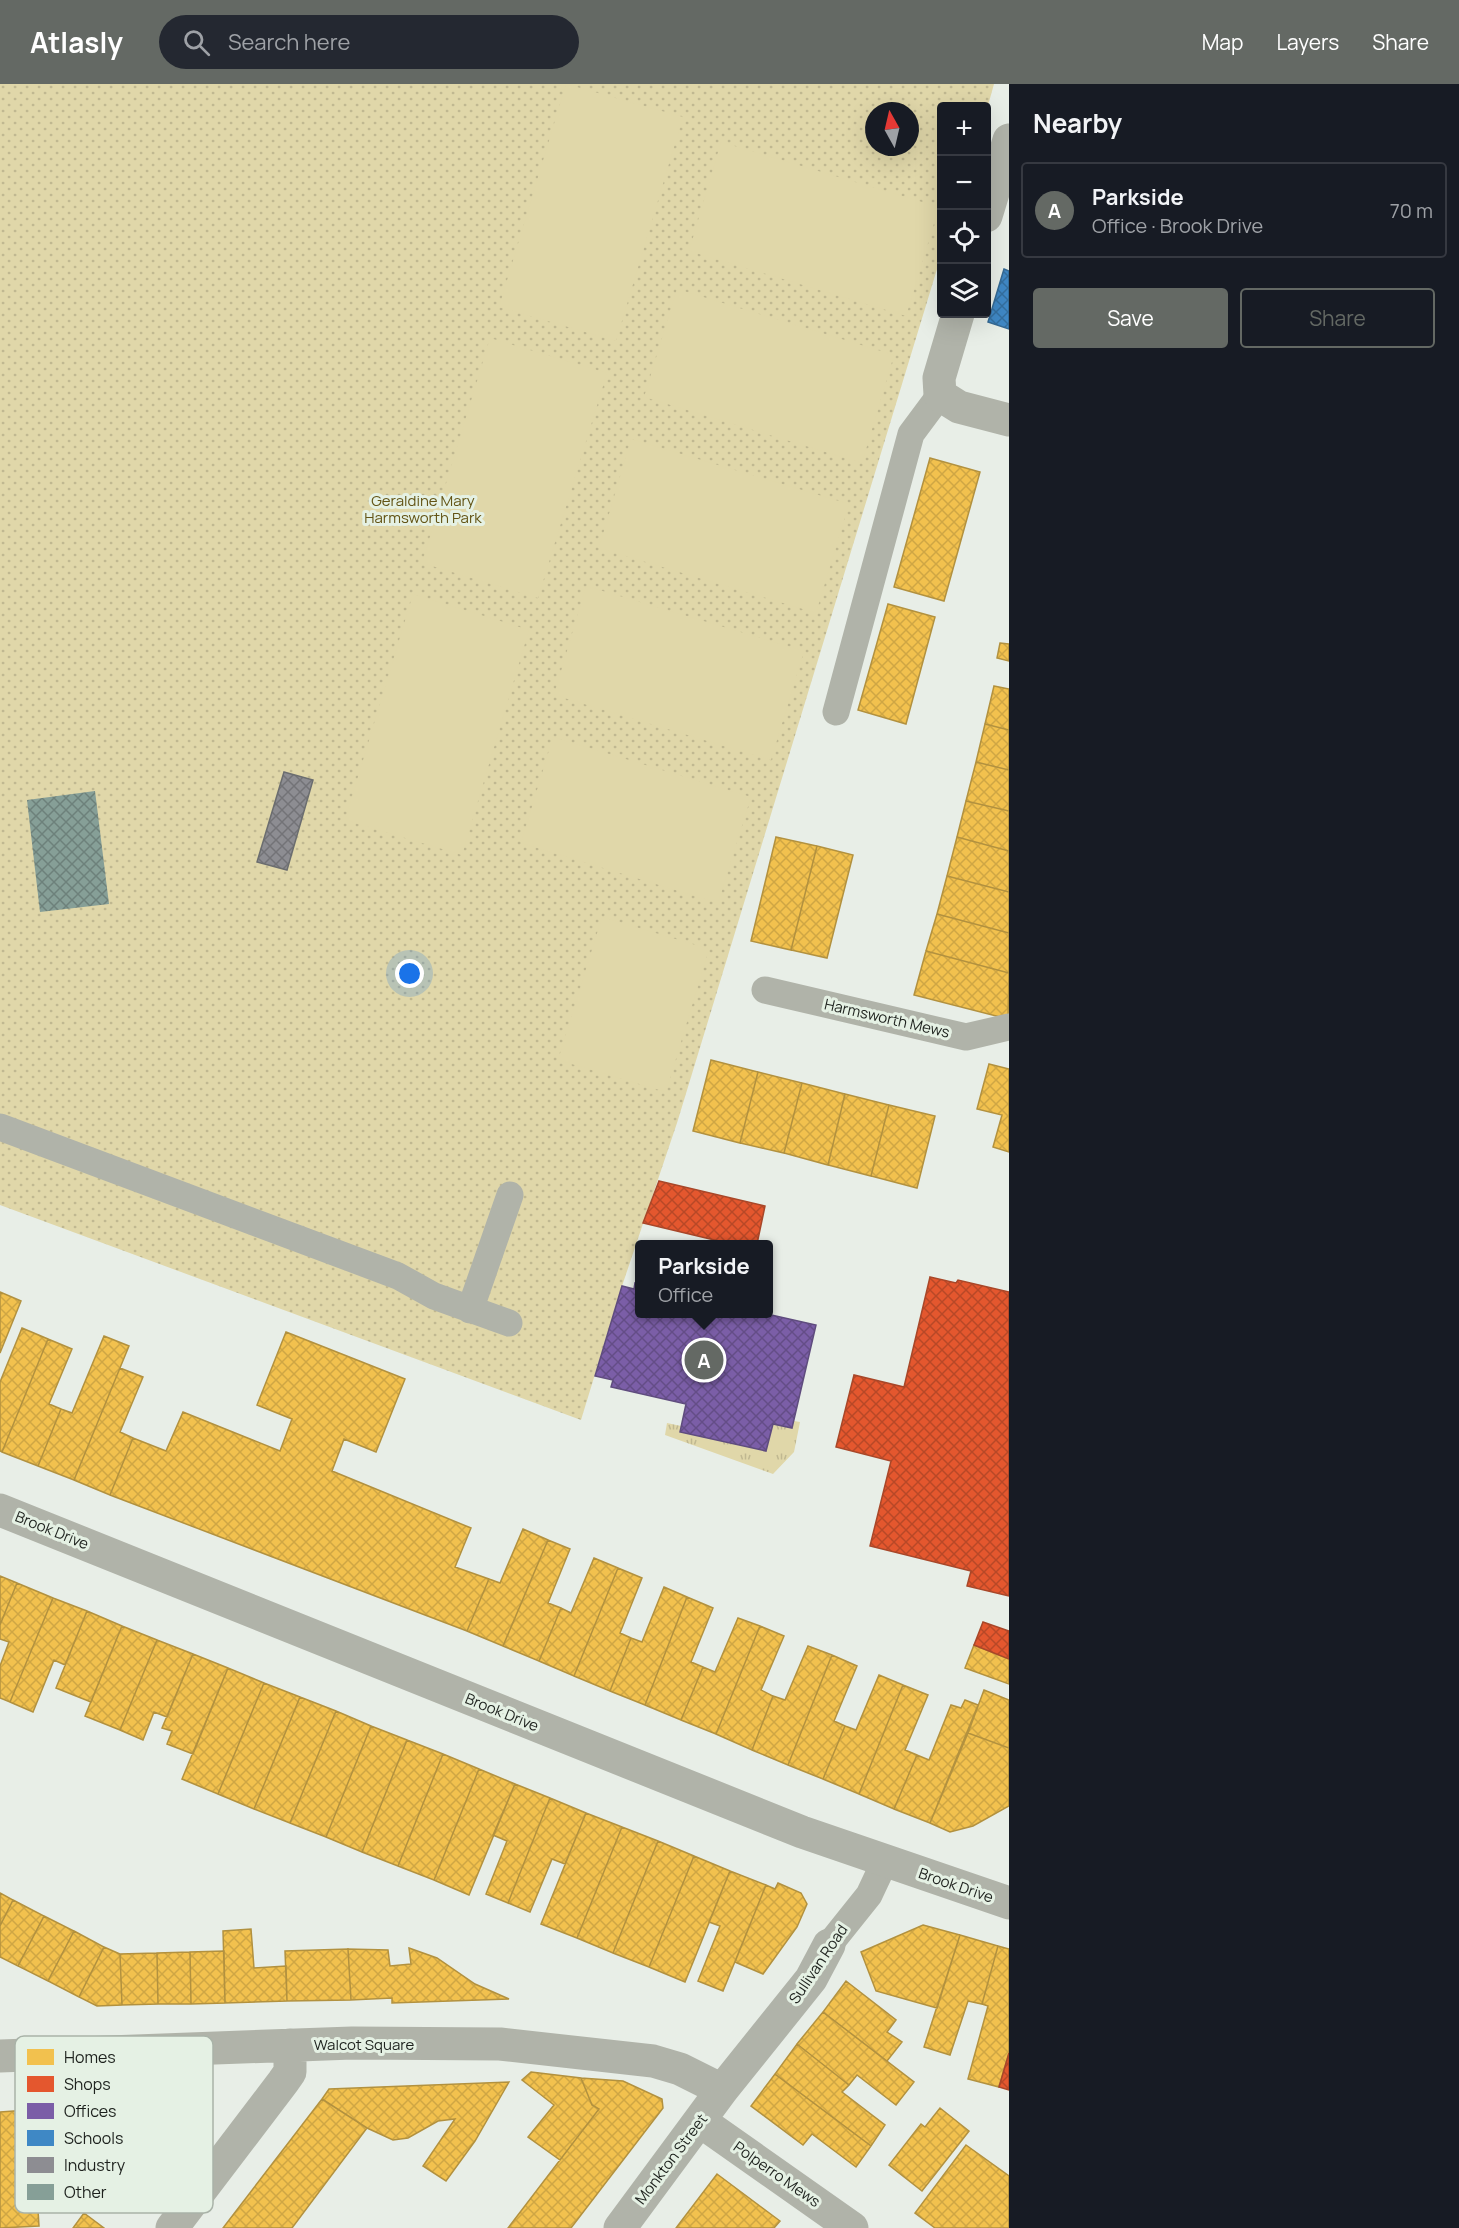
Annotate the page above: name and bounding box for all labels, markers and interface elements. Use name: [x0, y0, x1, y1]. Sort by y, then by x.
search box: [159, 15, 579, 69]
text: Atlasly: [30, 23, 123, 61]
icon: search: [180, 26, 213, 59]
text: Search here: [228, 27, 350, 57]
text: Map: [1202, 28, 1243, 56]
text: Layers: [1276, 28, 1339, 56]
text: Share: [1372, 28, 1429, 56]
north arrow: [865, 102, 919, 156]
map controls: [937, 102, 991, 318]
button: +: [937, 102, 991, 156]
text: Nearby: [1033, 105, 1122, 141]
button: −: [937, 156, 991, 210]
text: Parkside: [1092, 182, 1184, 212]
text: A: [1048, 197, 1061, 224]
text: 70 m: [1390, 197, 1433, 224]
button: locate: [937, 210, 991, 264]
text: Office · Brook Drive: [1092, 212, 1263, 239]
button: layers: [937, 264, 991, 318]
button: Save: [1033, 288, 1228, 348]
button: Share: [1240, 288, 1435, 348]
park label: Geraldine Mary Harmsworth Park: [364, 490, 482, 528]
your location: [395, 959, 424, 988]
street label: Harmsworth Mews: [822, 993, 952, 1043]
popup: [635, 1240, 773, 1318]
text: Parkside: [658, 1251, 750, 1281]
text: Office: [658, 1281, 713, 1308]
pin: A: [684, 1338, 724, 1382]
street label: Brook Drive: [12, 1506, 92, 1554]
street label: Brook Drive: [462, 1688, 542, 1736]
street label: Brook Drive: [916, 1862, 996, 1908]
street label: Sullivan Road: [784, 1920, 852, 2008]
street label: Walcot Square: [314, 2034, 415, 2055]
legend: [15, 2036, 213, 2213]
text: Homes: [64, 2046, 116, 2068]
text: Shops: [64, 2073, 111, 2095]
text: Offices: [64, 2100, 117, 2122]
street label: Monkton Street: [630, 2109, 712, 2209]
text: Schools: [64, 2127, 123, 2149]
street label: Polperro Mews: [729, 2136, 825, 2212]
text: Industry: [64, 2154, 126, 2176]
text: Other: [64, 2181, 107, 2203]

